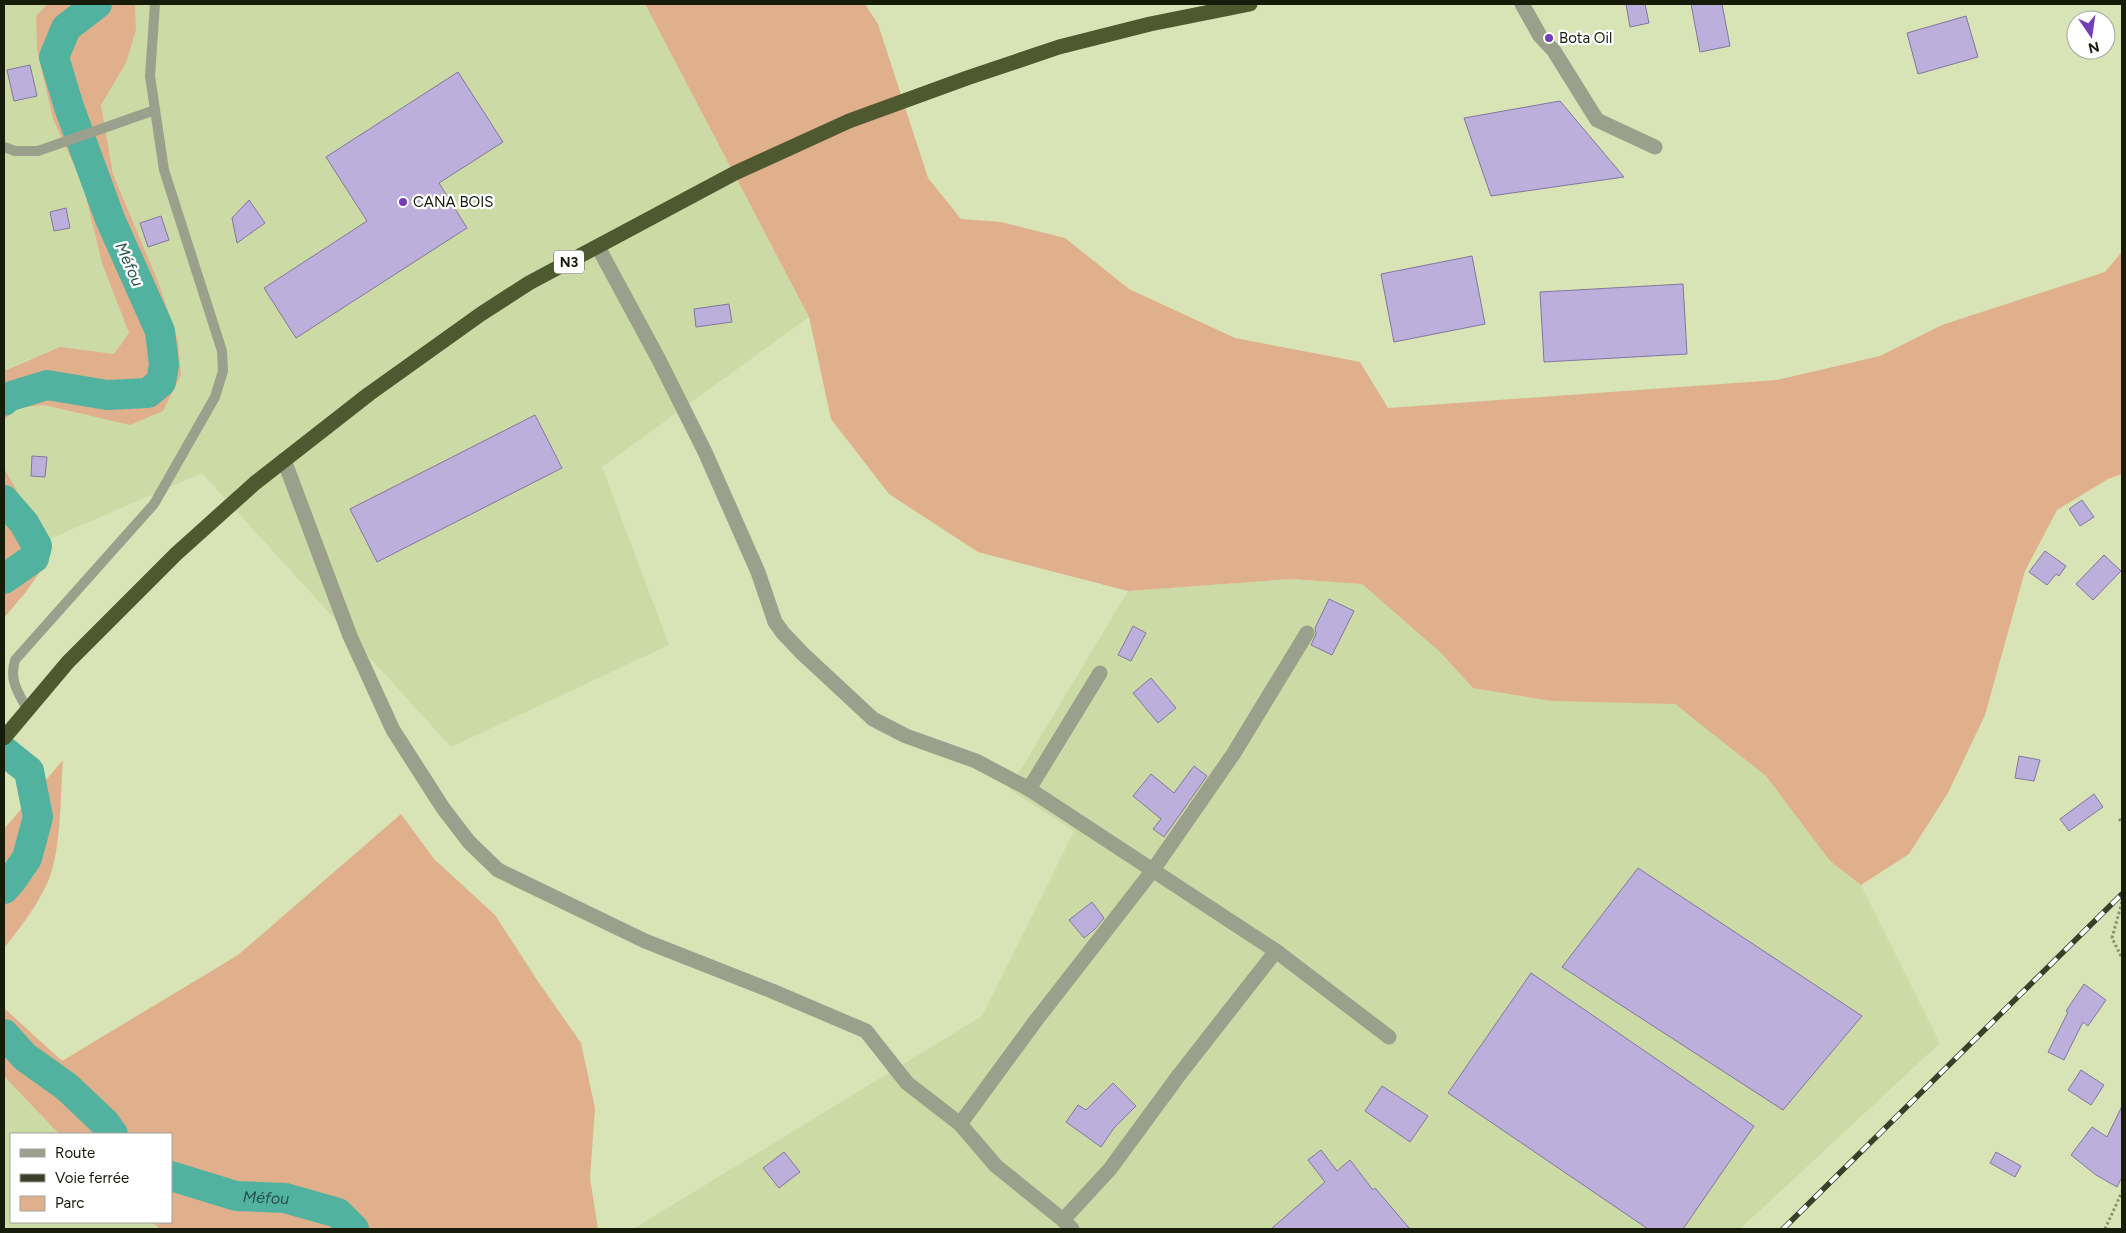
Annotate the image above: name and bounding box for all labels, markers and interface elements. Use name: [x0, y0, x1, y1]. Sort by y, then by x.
north arrow: [2066, 10, 2116, 60]
place label: Bota Oil: [1559, 29, 1612, 47]
marker: Bota Oil: [1543, 32, 1555, 44]
text: N: [2087, 38, 2101, 57]
place label: CANA BOIS: [413, 193, 494, 211]
marker: CANA BOIS: [397, 196, 409, 208]
water label: Méfou: [111, 239, 148, 289]
road number: N3: [554, 250, 584, 274]
legend: [10, 1133, 172, 1223]
text: Route: [55, 1144, 95, 1162]
text: Voie ferrée: [55, 1169, 129, 1187]
water label: Méfou: [242, 1187, 290, 1208]
text: Parc: [55, 1194, 84, 1212]

